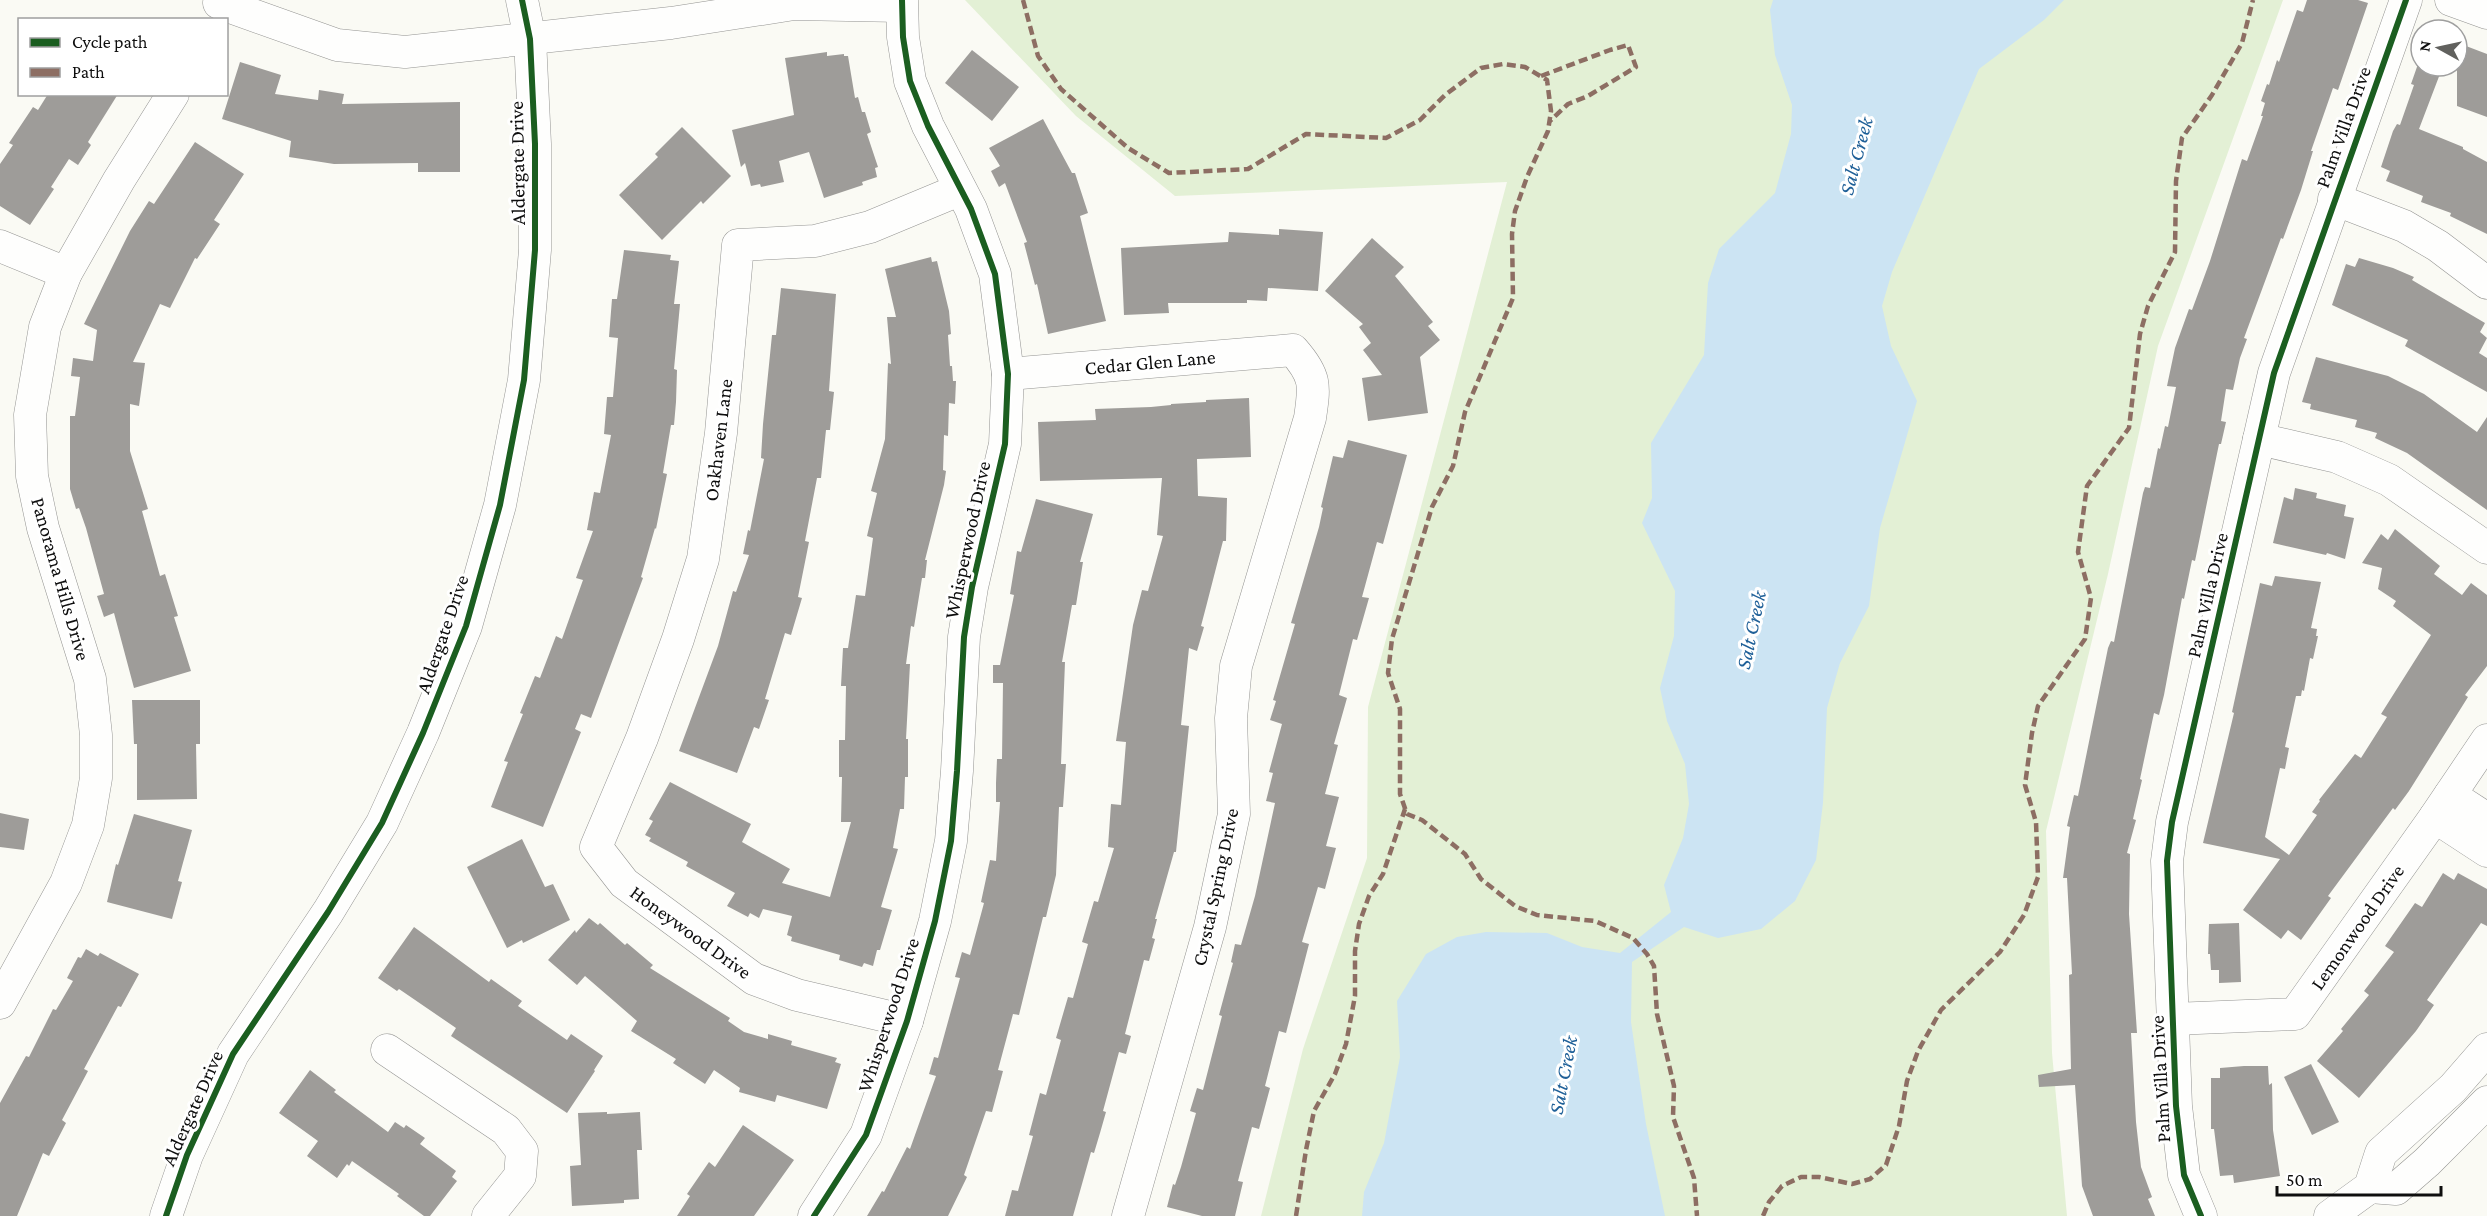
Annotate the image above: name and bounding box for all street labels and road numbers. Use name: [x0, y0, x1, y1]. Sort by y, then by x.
street label: Palm Villa Drive: [2311, 63, 2375, 191]
street label: Aldergate Drive: [505, 101, 530, 225]
street label: Cedar Glen Lane: [1084, 345, 1216, 379]
street label: Oakhaven Lane: [700, 377, 736, 502]
street label: Whisperwood Drive: [940, 459, 995, 621]
street label: Panorama Hills Drive: [27, 495, 95, 663]
street label: Palm Villa Drive: [2182, 530, 2232, 660]
street label: Aldergate Drive: [411, 572, 474, 697]
street label: Crystal Spring Drive: [1188, 806, 1243, 968]
street label: Lemonwood Drive: [2306, 860, 2408, 994]
street label: Honeywood Drive: [626, 881, 756, 984]
street label: Whisperwood Drive: [853, 935, 924, 1095]
street label: Palm Villa Drive: [2146, 1015, 2174, 1143]
street label: Aldergate Drive: [157, 1047, 228, 1170]

